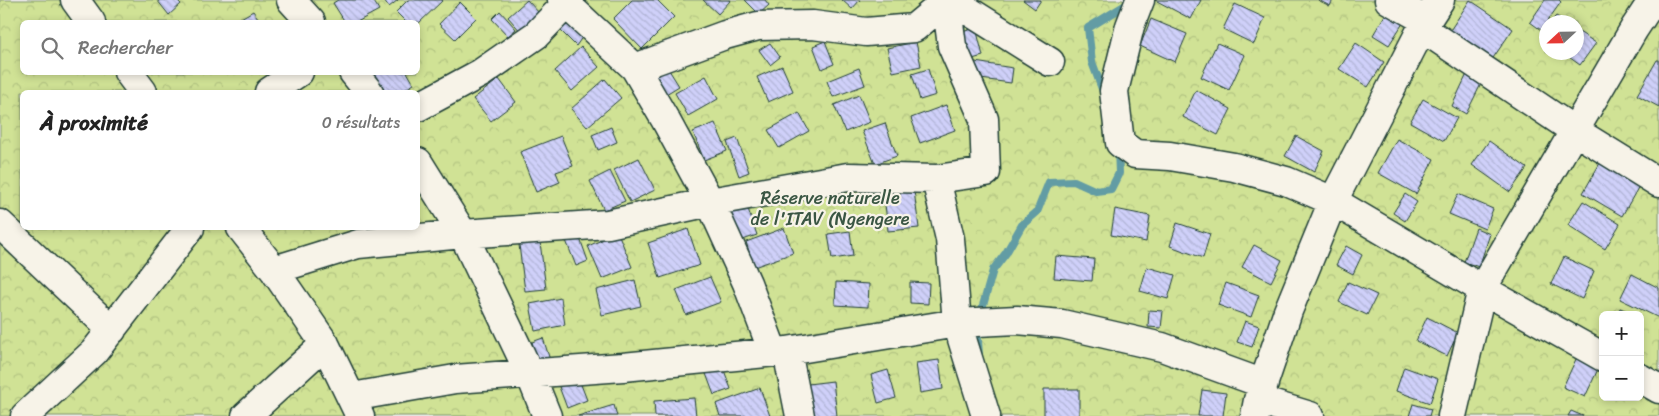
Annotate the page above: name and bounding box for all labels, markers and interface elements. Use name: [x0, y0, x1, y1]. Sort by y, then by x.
north arrow: [1539, 15, 1584, 60]
search box: [20, 20, 420, 75]
text: Rechercher: [78, 31, 173, 64]
icon: search: [38, 34, 66, 62]
text: À proximité: [40, 104, 148, 142]
text: 0 résultats: [322, 108, 400, 137]
park label: Réserve naturelle de l'ITAV (Ngengere: [751, 182, 910, 235]
map controls: [1599, 311, 1644, 401]
button: +: [1599, 311, 1644, 356]
button: −: [1599, 356, 1644, 401]

